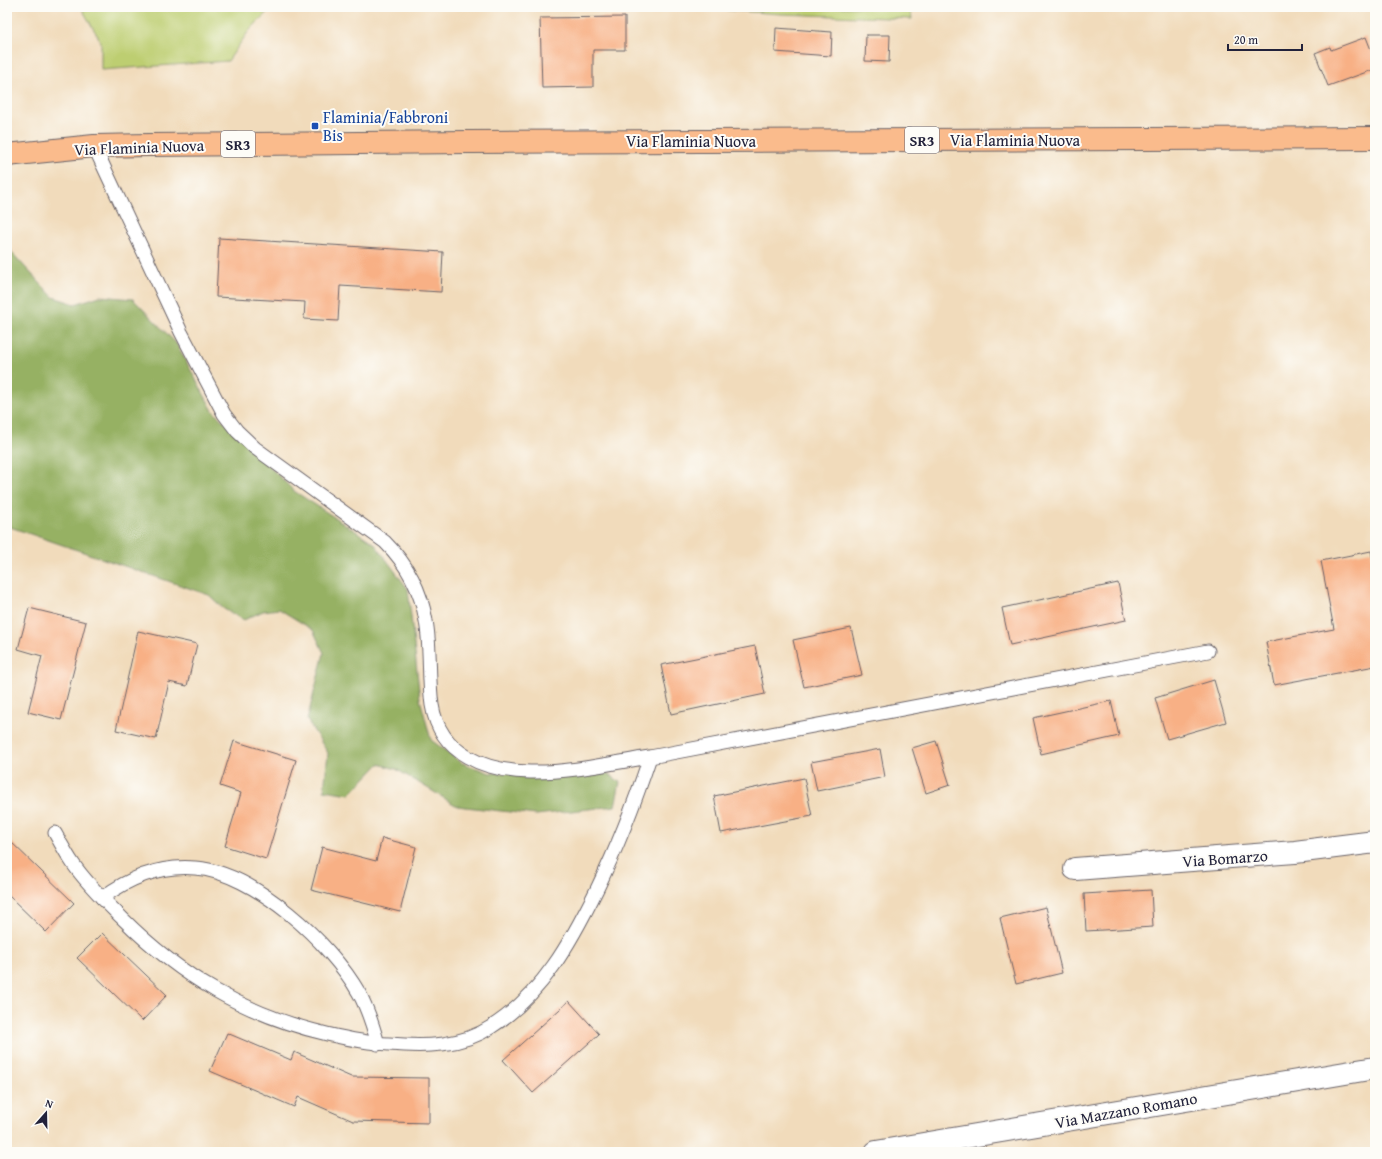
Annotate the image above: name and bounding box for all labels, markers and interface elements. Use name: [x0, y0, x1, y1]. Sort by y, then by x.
scale bar: [1228, 26, 1302, 52]
text: 20 m: [1234, 31, 1258, 48]
place label: Flaminia/Fabbroni Bis: [323, 105, 449, 147]
marker: Flaminia/Fabbroni Bis: [310, 121, 320, 131]
road number: SR3: [905, 127, 939, 153]
street label: Via Flaminia Nuova: [950, 128, 1081, 152]
street label: Via Flaminia Nuova: [626, 129, 757, 153]
road number: SR3: [221, 131, 255, 157]
street label: Via Flaminia Nuova: [74, 133, 205, 161]
street label: Via Bomarzo: [1181, 843, 1269, 873]
street label: Via Mazzano Romano: [1053, 1086, 1199, 1134]
north arrow: [26, 1093, 66, 1133]
text: N: [43, 1095, 56, 1113]

